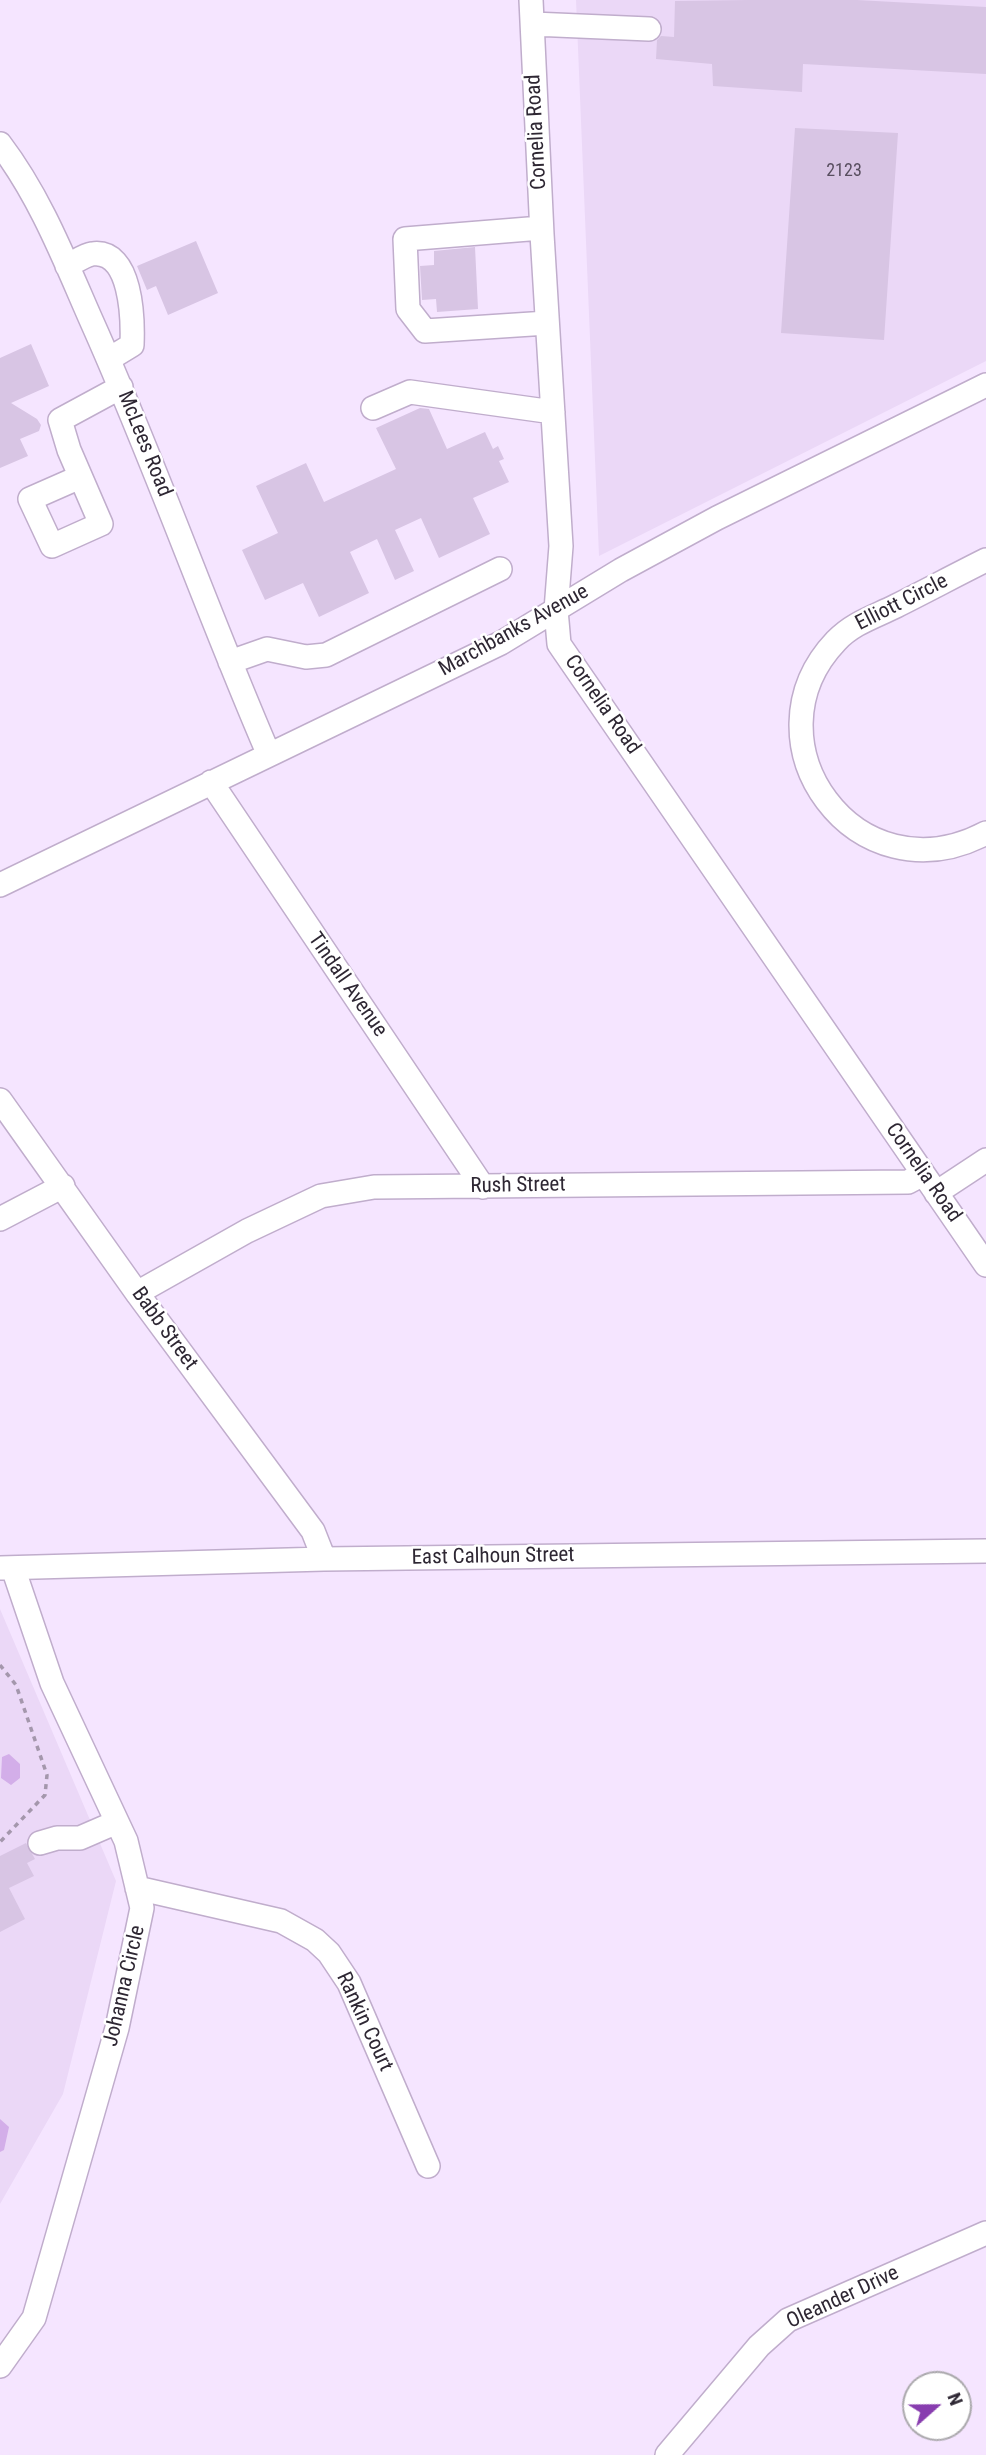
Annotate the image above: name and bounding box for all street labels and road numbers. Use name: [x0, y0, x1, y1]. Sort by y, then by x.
street label: Cornelia Road: [521, 74, 553, 190]
street label: McLees Road: [111, 387, 177, 501]
street label: Elliott Circle: [852, 569, 952, 637]
street label: Marchbanks Avenue: [435, 580, 593, 682]
street label: Cornelia Road: [559, 650, 645, 760]
street label: Tindall Avenue: [302, 928, 392, 1042]
street label: Cornelia Road: [880, 1118, 966, 1228]
street label: Rush Street: [470, 1173, 566, 1199]
street label: Babb Street: [126, 1283, 202, 1375]
street label: East Calhoun Street: [411, 1543, 575, 1571]
street label: Johanna Circle: [99, 1923, 151, 2049]
street label: Rankin Court: [330, 1968, 398, 2076]
street label: Oleander Drive: [783, 2261, 903, 2335]

